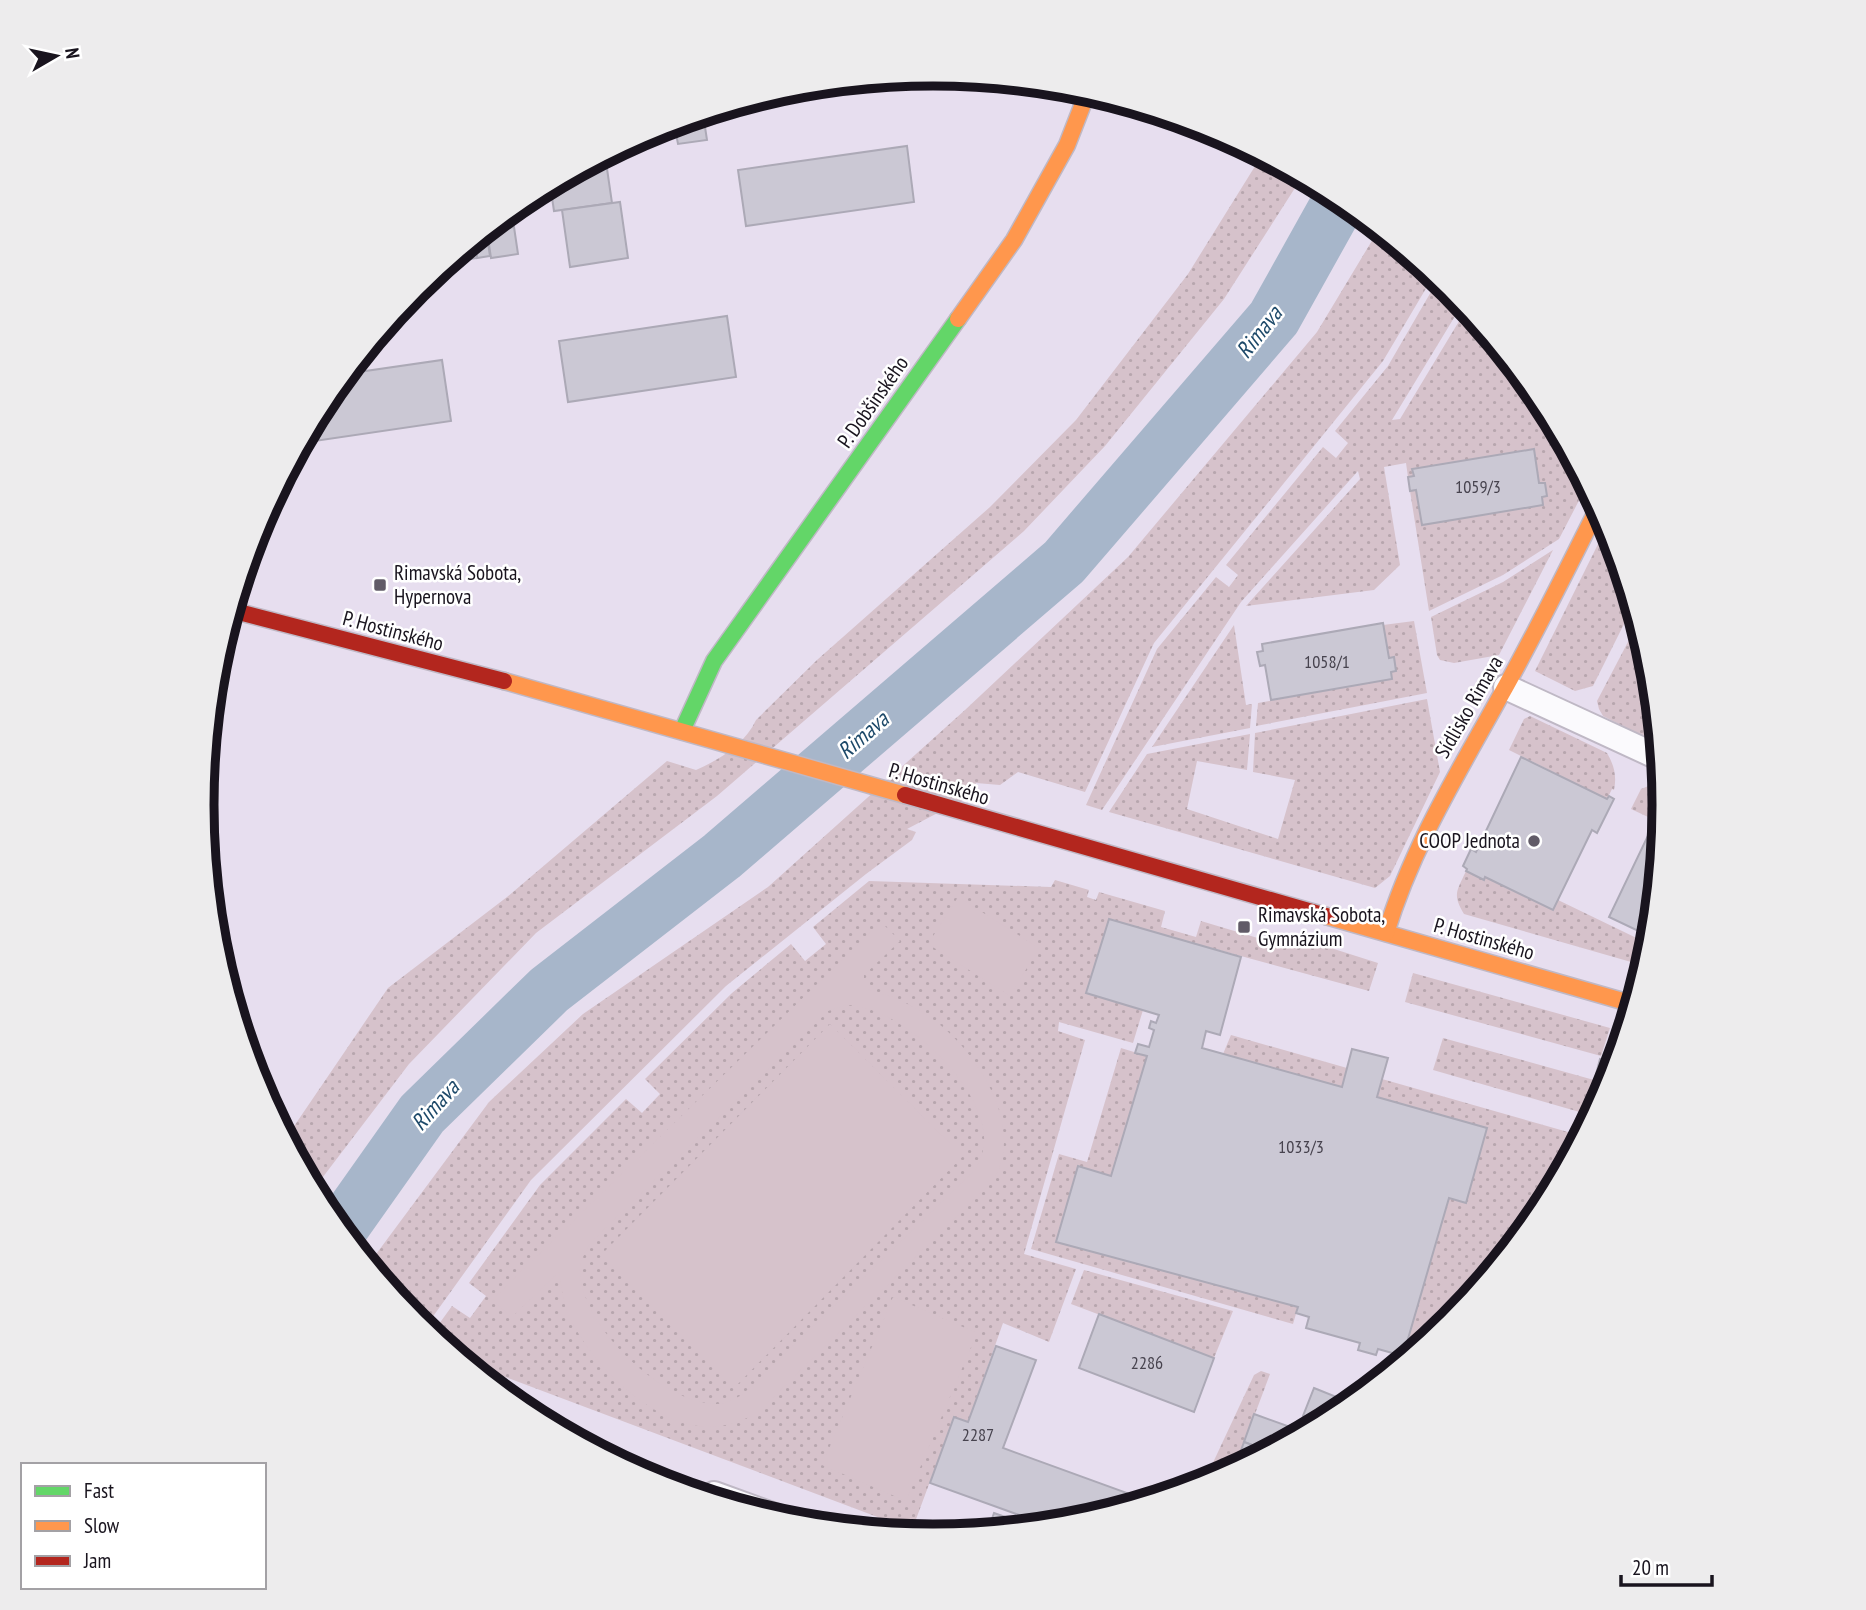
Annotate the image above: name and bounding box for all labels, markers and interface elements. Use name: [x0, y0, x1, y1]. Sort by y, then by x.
north arrow: [21, 21, 91, 91]
text: N: [60, 46, 85, 60]
water label: Rimava: [1229, 298, 1289, 364]
street label: P. Dobšinského: [831, 350, 914, 453]
house number: 1059/3: [1455, 475, 1501, 498]
place label: Rimavská Sobota, Hypernova: [394, 559, 521, 610]
marker: Rimavská Sobota, Hypernova: [372, 577, 388, 593]
street label: P. Hostinského: [340, 604, 446, 657]
house number: 1058/1: [1304, 650, 1350, 673]
street label: Sídlisko Rimava: [1428, 651, 1509, 763]
water label: Rimava: [831, 703, 896, 765]
street label: P. Hostinského: [886, 756, 992, 811]
place label: COOP Jednota: [1419, 827, 1520, 854]
marker: COOP Jednota: [1526, 833, 1542, 849]
place label: Rimavská Sobota, Gymnázium: [1258, 901, 1385, 952]
street label: P. Hostinského: [1431, 911, 1537, 966]
marker: Rimavská Sobota, Gymnázium: [1236, 919, 1252, 935]
water label: Rimava: [404, 1072, 466, 1136]
house number: 1033/3: [1278, 1135, 1324, 1158]
house number: 2286: [1131, 1351, 1163, 1374]
house number: 2287: [962, 1423, 994, 1446]
legend: [21, 1463, 266, 1589]
text: Fast: [84, 1477, 114, 1504]
text: Slow: [84, 1512, 120, 1539]
scale bar: [1621, 1544, 1712, 1588]
text: Jam: [83, 1547, 111, 1574]
text: 20 m: [1632, 1554, 1669, 1581]

